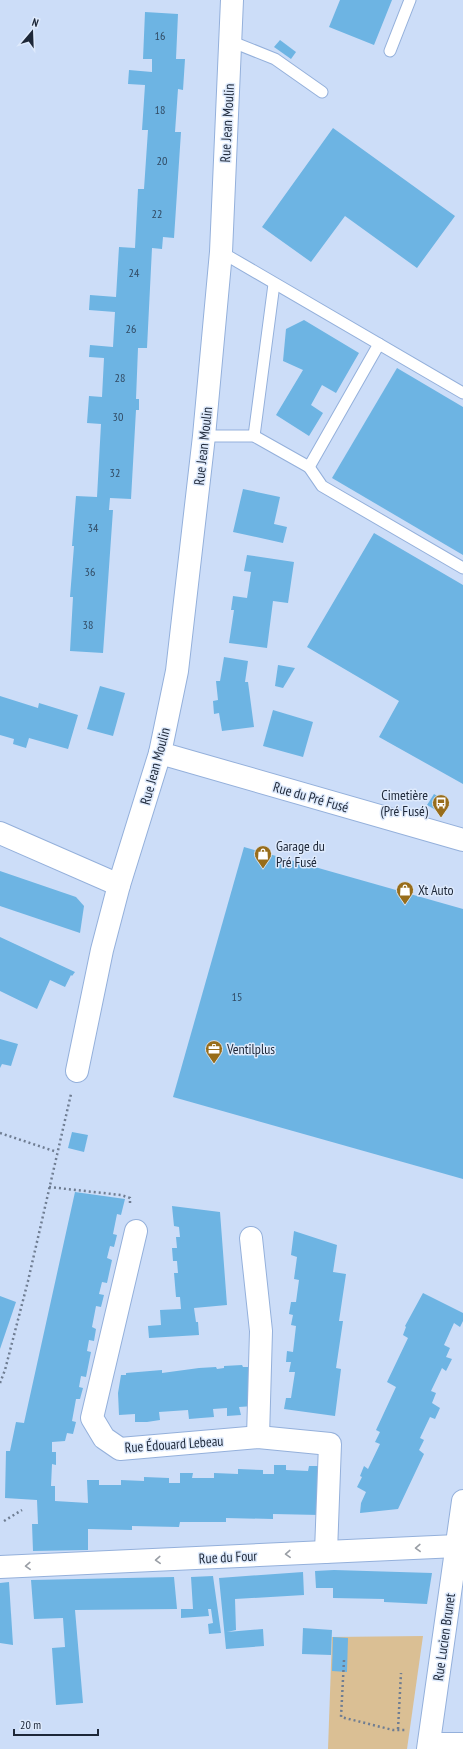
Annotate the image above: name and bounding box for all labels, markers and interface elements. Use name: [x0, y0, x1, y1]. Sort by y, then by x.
north arrow: [12, 12, 52, 52]
text: N: [30, 15, 40, 30]
house number: 16: [155, 28, 165, 43]
street label: Rue Jean Moulin: [216, 83, 238, 163]
house number: 18: [155, 102, 165, 117]
house number: 20: [157, 153, 167, 168]
house number: 22: [152, 206, 162, 221]
house number: 24: [129, 265, 140, 280]
house number: 26: [126, 321, 136, 336]
house number: 28: [115, 370, 125, 385]
street label: Rue Jean Moulin: [190, 406, 216, 486]
house number: 30: [113, 409, 123, 424]
house number: 32: [110, 465, 120, 480]
house number: 34: [88, 520, 99, 535]
house number: 36: [85, 564, 95, 579]
house number: 38: [83, 617, 93, 632]
street label: Rue Jean Moulin: [136, 726, 174, 806]
street label: Rue du Pré Fusé: [271, 778, 351, 816]
place label: Cimetière (Pré Fusé): [381, 786, 429, 820]
bus stop icon: Cimetière (Pré Fusé): [431, 793, 451, 818]
place label: Garage du Pré Fusé: [276, 837, 325, 871]
shop icon: Garage du Pré Fusé: [253, 844, 273, 869]
shop icon: Xt Auto: [395, 880, 415, 905]
place label: Xt Auto: [418, 881, 453, 899]
house number: 15: [232, 989, 242, 1004]
office icon: Ventilplus: [204, 1039, 224, 1064]
place label: Ventilplus: [226, 1040, 275, 1058]
street label: Rue Édouard Lebeau: [124, 1432, 224, 1456]
one-way arrow: [415, 1544, 421, 1553]
street label: Rue du Four: [198, 1546, 258, 1568]
one-way arrow: [285, 1550, 291, 1558]
one-way arrow: [155, 1555, 161, 1564]
one-way arrow: [25, 1561, 31, 1570]
street label: Rue Lucien Brunet: [429, 1592, 459, 1682]
scale bar: [14, 1711, 98, 1737]
text: 20 m: [20, 1717, 41, 1732]

